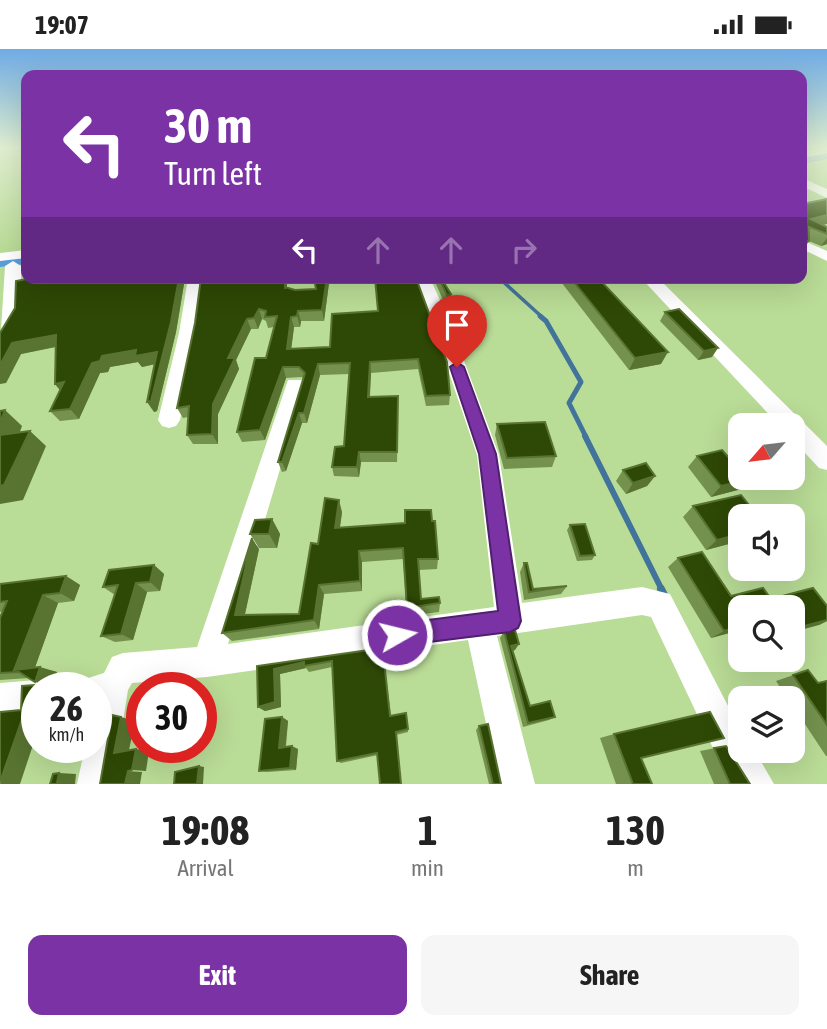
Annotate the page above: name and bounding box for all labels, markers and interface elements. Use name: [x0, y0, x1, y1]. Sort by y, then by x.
text: 19:07: [35, 10, 89, 40]
text: 30 m: [164, 97, 252, 153]
icon: left: [49, 98, 140, 189]
text: Turn left: [164, 155, 262, 192]
icon: left: [286, 231, 324, 269]
icon: ahead: [359, 231, 397, 269]
icon: ahead: [432, 231, 470, 269]
icon: right: [505, 231, 543, 269]
pin: [427, 295, 487, 367]
icon: arrive: [438, 306, 476, 344]
north arrow: [728, 413, 805, 490]
map controls: [728, 413, 805, 763]
button: sound: [728, 504, 805, 581]
button: search: [728, 595, 805, 672]
position arrow: [360, 598, 434, 672]
speed limit sign: 30: [126, 672, 217, 763]
button: layers: [728, 686, 805, 763]
text: 26: [50, 688, 83, 728]
text: km/h: [49, 724, 84, 745]
text: 19:08: [162, 806, 249, 854]
text: 1: [418, 806, 437, 854]
text: 130: [606, 806, 665, 854]
text: Arrival: [177, 855, 234, 881]
text: min: [411, 855, 444, 881]
text: m: [627, 855, 644, 881]
button: Exit: [28, 935, 407, 1015]
button: Share: [421, 935, 799, 1015]

